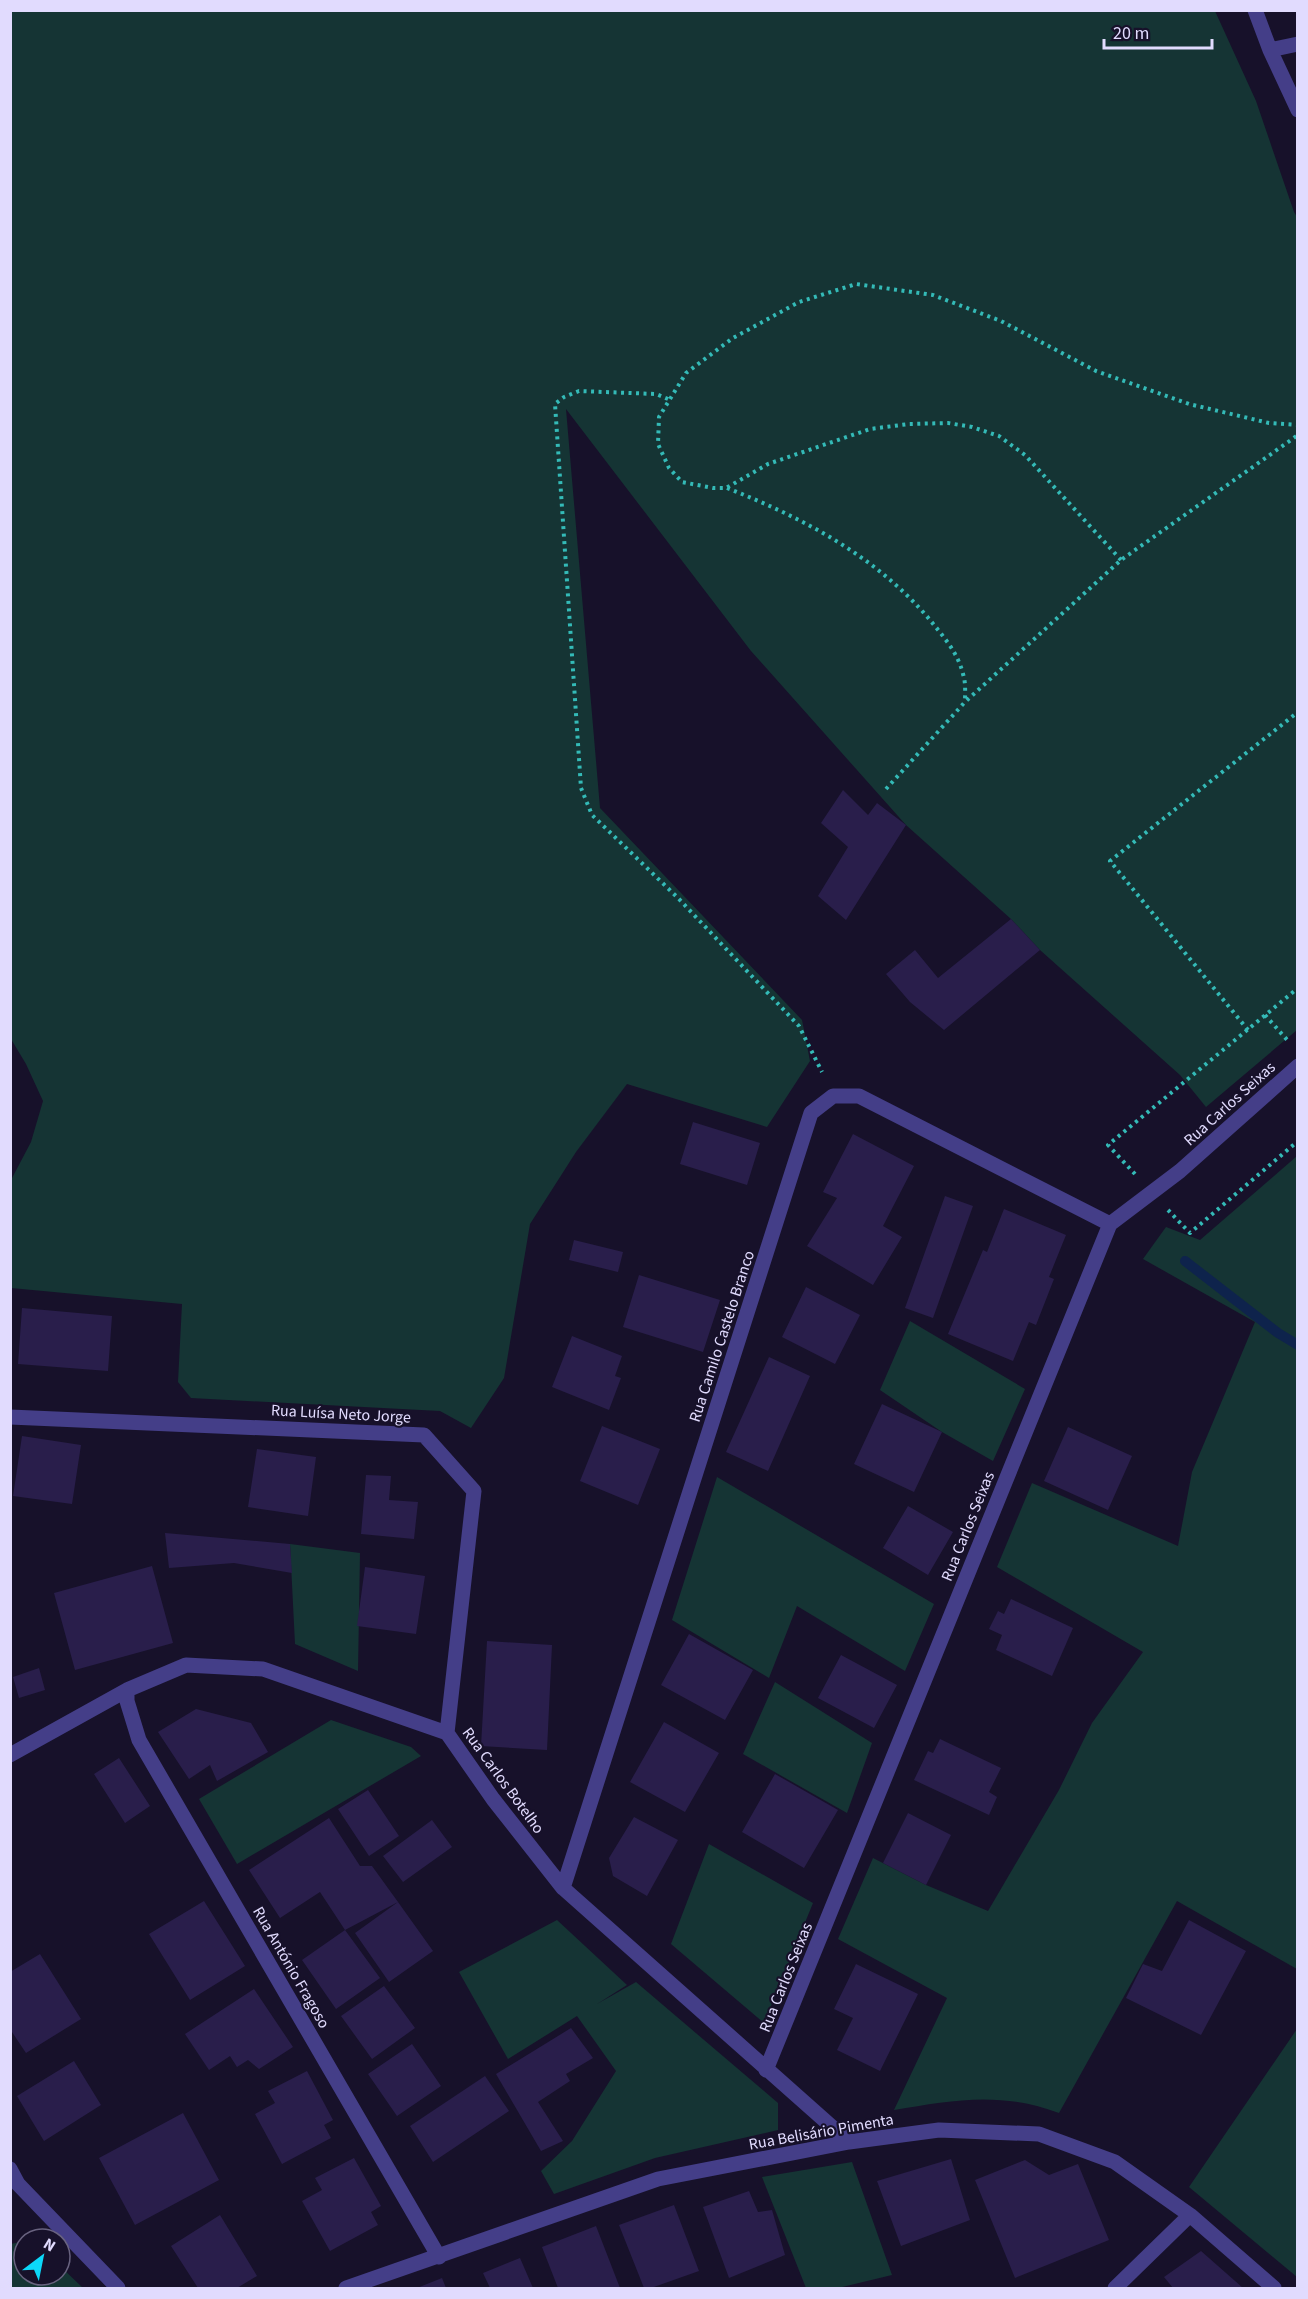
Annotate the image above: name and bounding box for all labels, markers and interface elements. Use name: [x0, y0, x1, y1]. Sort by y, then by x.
scale bar: [1104, 12, 1212, 50]
text: 20 m: [1113, 21, 1149, 46]
street label: Rua Carlos Seixas: [1179, 1056, 1281, 1151]
street label: Rua Camilo Castelo Branco: [684, 1248, 760, 1425]
street label: Rua Luísa Neto Jorge: [270, 1399, 411, 1429]
street label: Rua Carlos Seixas: [936, 1468, 1000, 1585]
street label: Rua Carlos Botelho: [457, 1723, 549, 1838]
street label: Rua António Fragoso: [247, 1902, 335, 2033]
street label: Rua Carlos Seixas: [754, 1919, 818, 2036]
street label: Rua Belisário Pimenta: [747, 2108, 895, 2156]
north arrow: [12, 2227, 72, 2287]
text: N: [39, 2233, 60, 2257]

